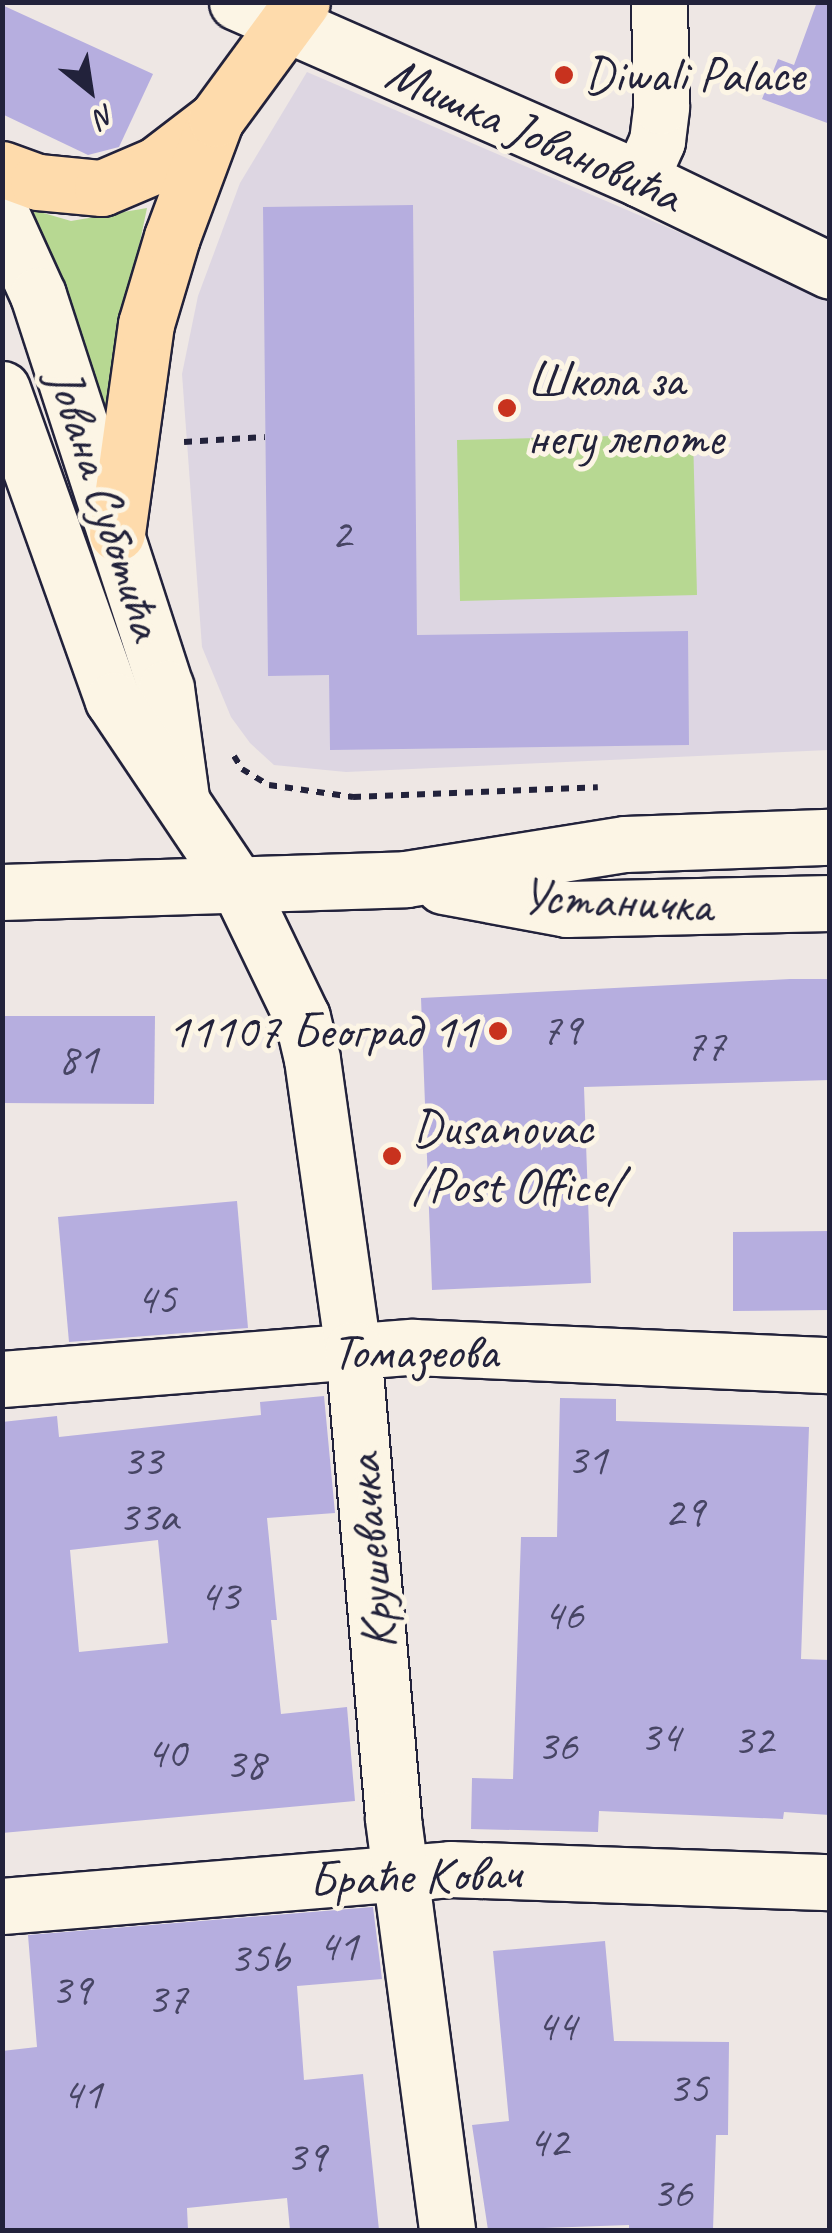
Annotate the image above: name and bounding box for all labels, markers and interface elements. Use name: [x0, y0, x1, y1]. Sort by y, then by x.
north arrow: [40, 40, 140, 140]
street label: Мишка Јовановића: [377, 42, 691, 226]
place label: Diwali Palace: [584, 45, 804, 105]
marker: Diwali Palace: [553, 64, 575, 86]
text: N: [89, 97, 122, 136]
place label: Школа за негу лепоте: [527, 349, 724, 466]
street label: Јована Суботића: [33, 359, 179, 649]
marker: Школа за негу лепоте: [496, 397, 518, 419]
house number: 2: [331, 507, 351, 561]
street label: Устаничка: [520, 866, 714, 936]
place label: 11107 Београд 11: [167, 1001, 478, 1061]
house number: 79: [541, 1003, 581, 1057]
house number: 77: [685, 1019, 725, 1073]
marker: 11107 Београд 11: [487, 1020, 509, 1042]
house number: 81: [58, 1032, 98, 1086]
place label: Dusanovac /Post Office/: [412, 1097, 622, 1214]
marker: Dusanovac /Post Office/: [381, 1145, 403, 1167]
house number: 45: [136, 1272, 176, 1326]
street label: Томазеова: [332, 1322, 498, 1382]
house number: 31: [567, 1433, 607, 1487]
house number: 33: [122, 1434, 162, 1488]
street label: Крушевачка: [333, 1452, 409, 1652]
house number: 29: [664, 1485, 704, 1539]
house number: 33a: [118, 1490, 178, 1544]
house number: 43: [199, 1569, 239, 1623]
house number: 46: [543, 1588, 583, 1642]
house number: 34: [640, 1710, 680, 1764]
house number: 32: [733, 1713, 773, 1767]
house number: 36: [537, 1719, 577, 1773]
house number: 40: [146, 1726, 186, 1780]
house number: 38: [225, 1737, 265, 1791]
street label: Браће Ковач: [309, 1842, 521, 1910]
house number: 41: [318, 1919, 358, 1973]
house number: 35b: [229, 1931, 289, 1985]
house number: 39: [51, 1963, 91, 2017]
house number: 37: [147, 1972, 187, 2026]
house number: 44: [536, 1999, 576, 2053]
house number: 35: [668, 2061, 708, 2115]
house number: 41: [62, 2067, 102, 2121]
house number: 42: [528, 2115, 568, 2169]
house number: 39: [286, 2130, 326, 2184]
house number: 36: [652, 2166, 692, 2220]

